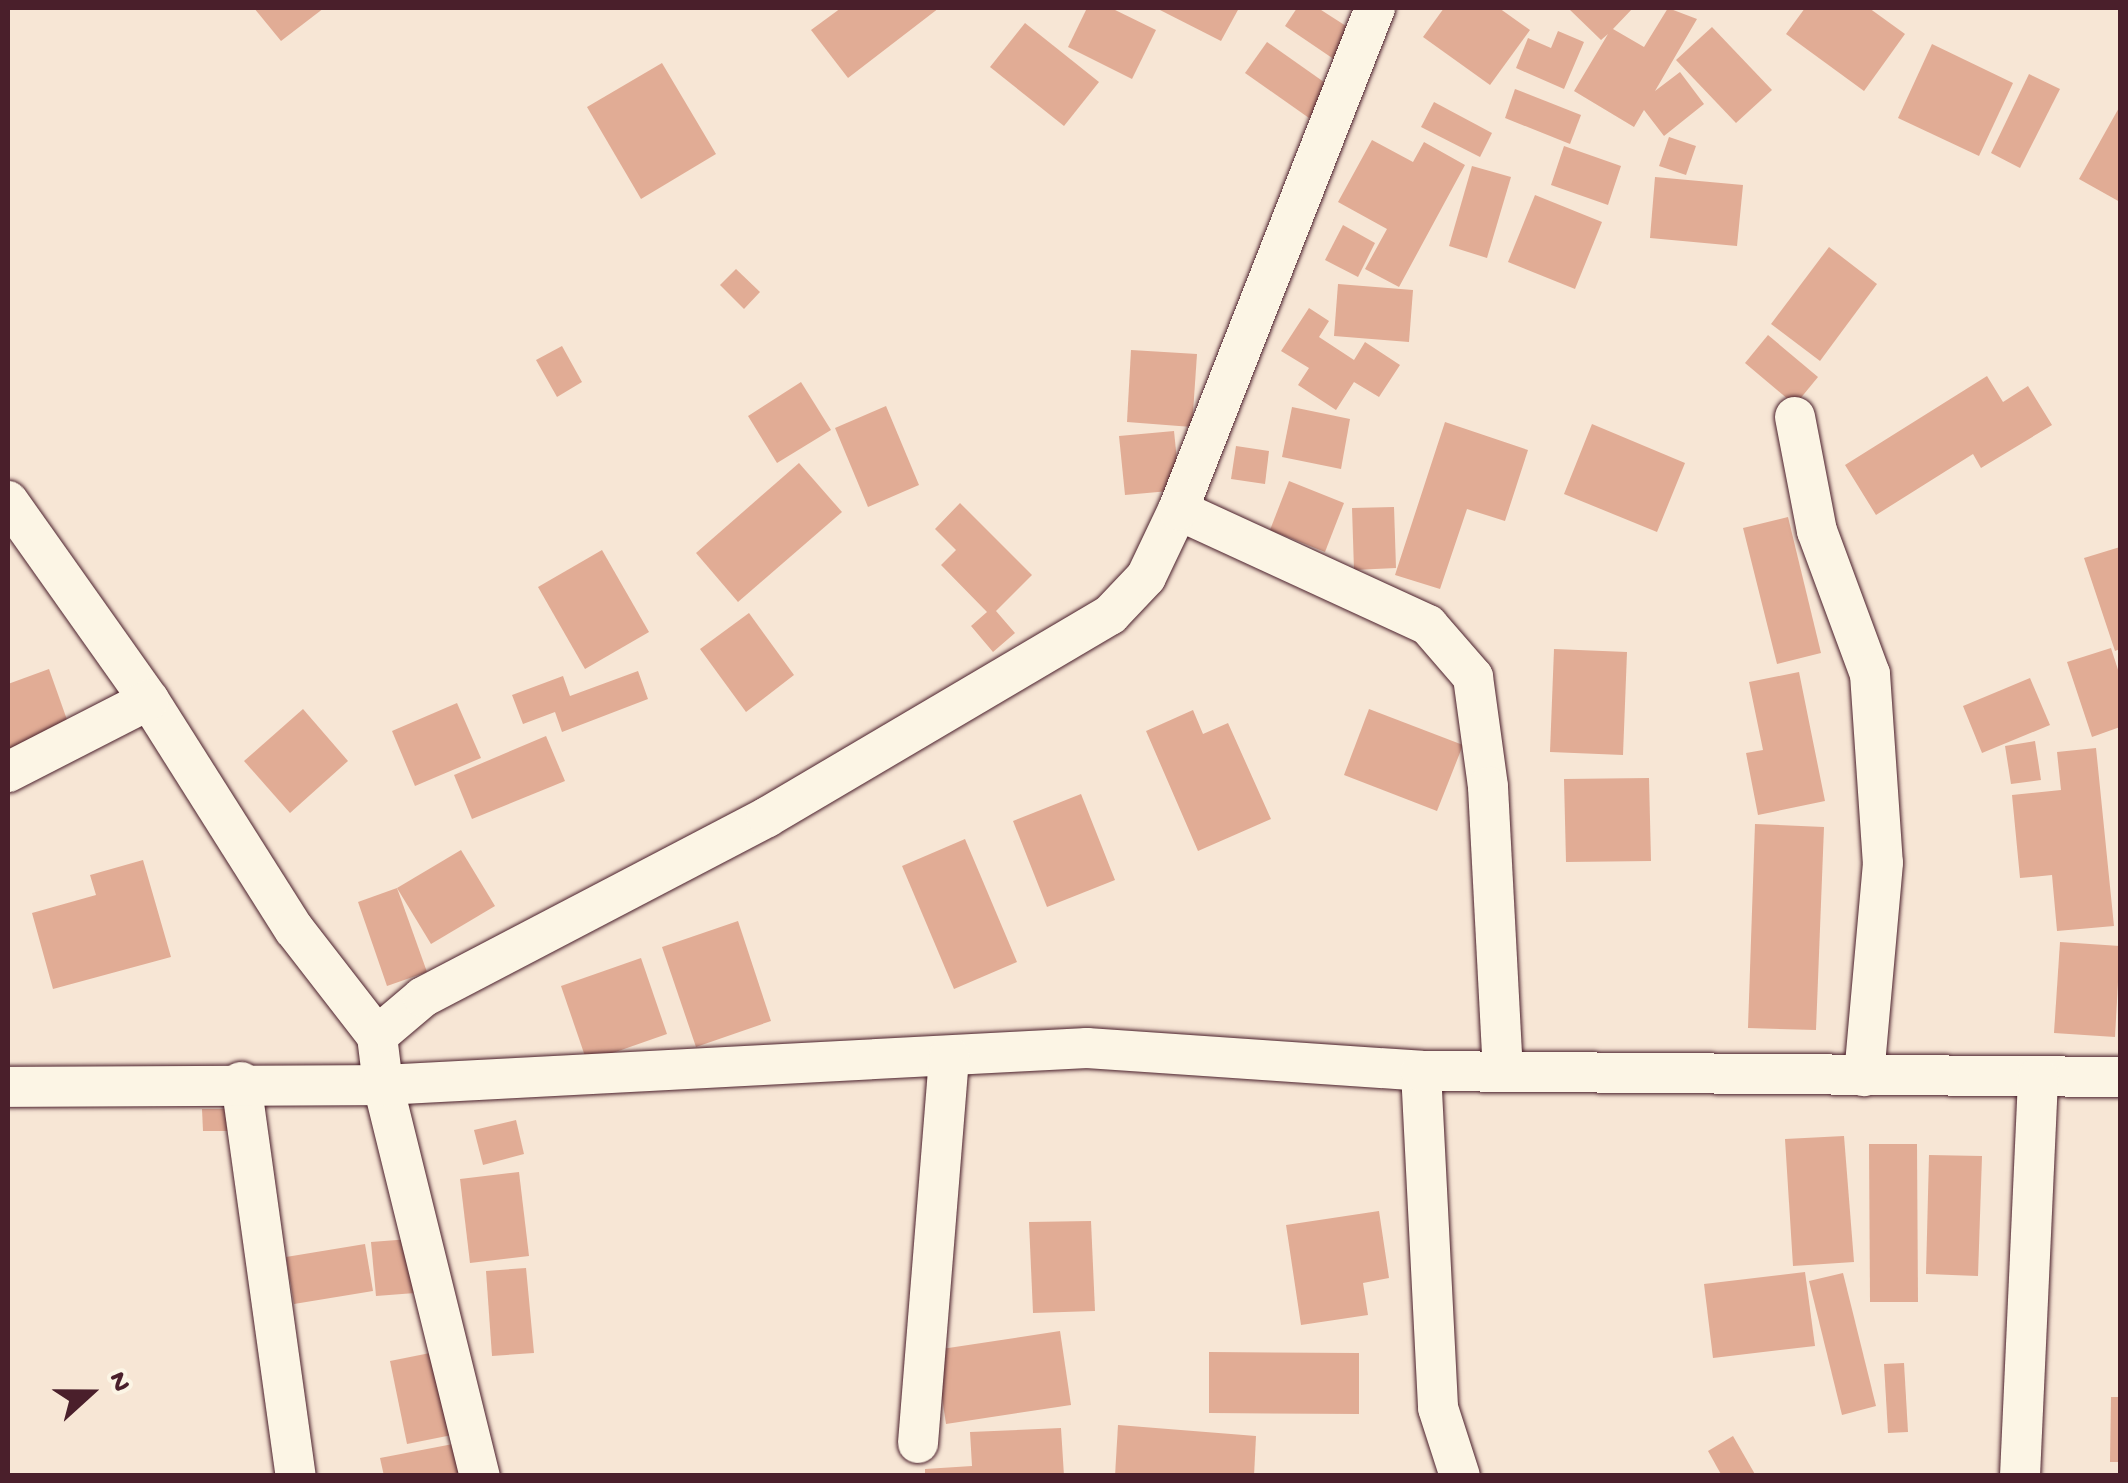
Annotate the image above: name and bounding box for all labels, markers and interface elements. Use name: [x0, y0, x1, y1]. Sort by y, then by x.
north arrow: [40, 1343, 140, 1443]
text: N: [100, 1368, 137, 1397]

